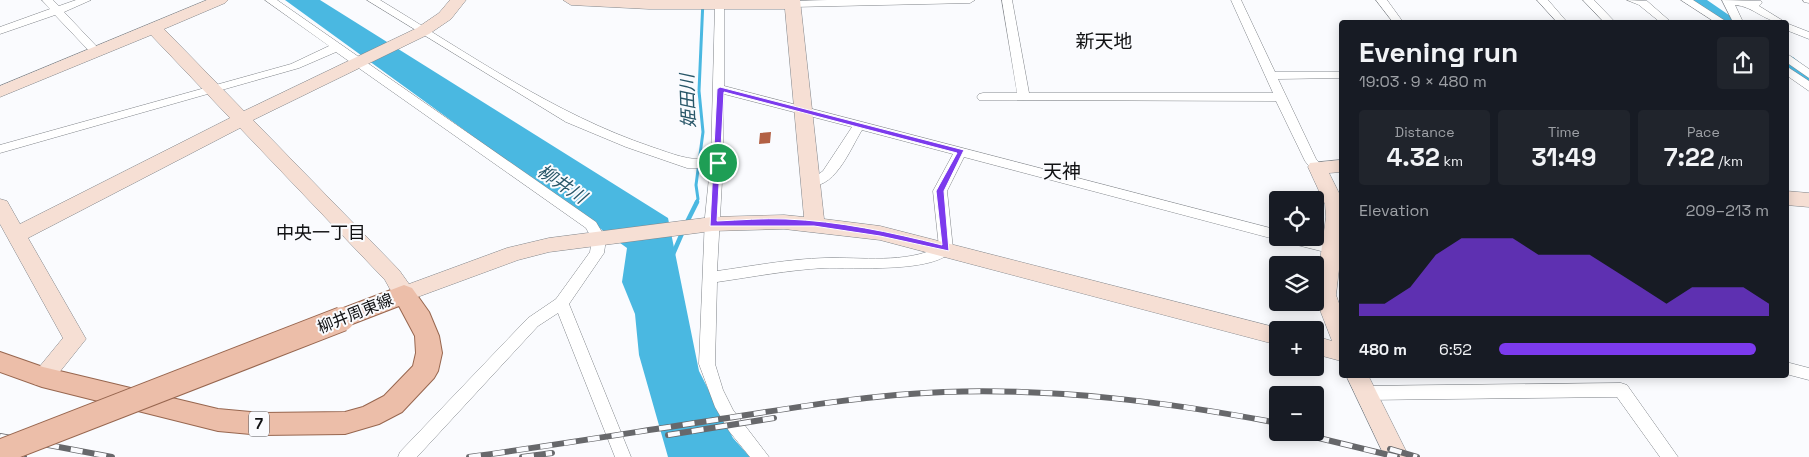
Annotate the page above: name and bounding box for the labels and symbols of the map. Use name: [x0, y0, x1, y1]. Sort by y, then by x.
district label: 新天地: [1075, 29, 1133, 54]
water label: 姫田川: [675, 72, 700, 128]
pin: [697, 142, 739, 184]
water label: 柳井川: [533, 159, 593, 209]
district label: 天神: [1043, 159, 1081, 184]
district label: 中央一丁目: [276, 221, 366, 244]
street label: 柳井周東線: [314, 289, 396, 338]
road number: 7: [249, 412, 269, 436]

